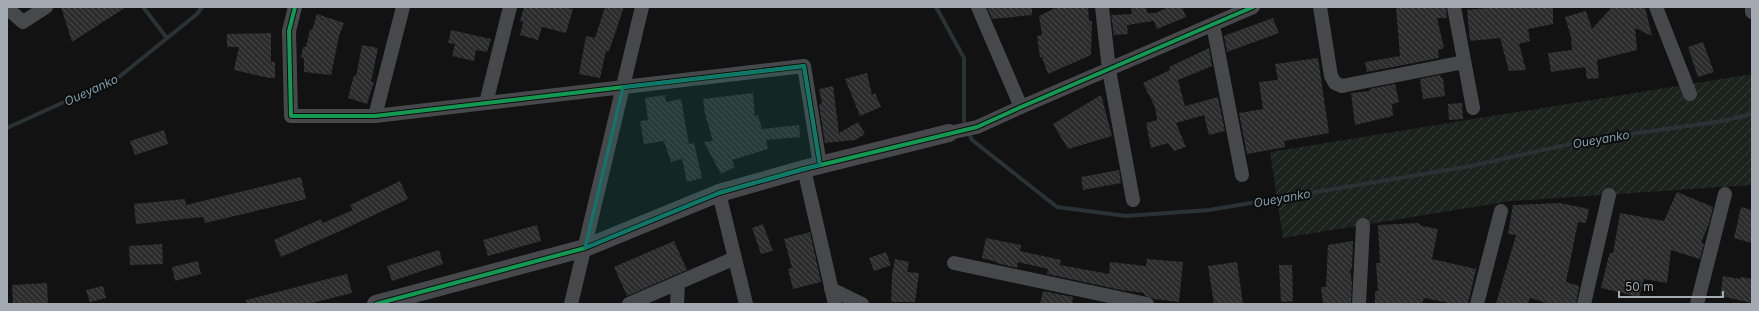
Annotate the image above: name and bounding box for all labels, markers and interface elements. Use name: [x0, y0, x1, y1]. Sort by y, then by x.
water label: Oueyanko: [62, 71, 120, 109]
water label: Oueyanko: [1571, 127, 1631, 151]
water label: Oueyanko: [1252, 186, 1312, 210]
scale bar: [1619, 273, 1723, 299]
text: 50 m: [1625, 279, 1654, 294]

